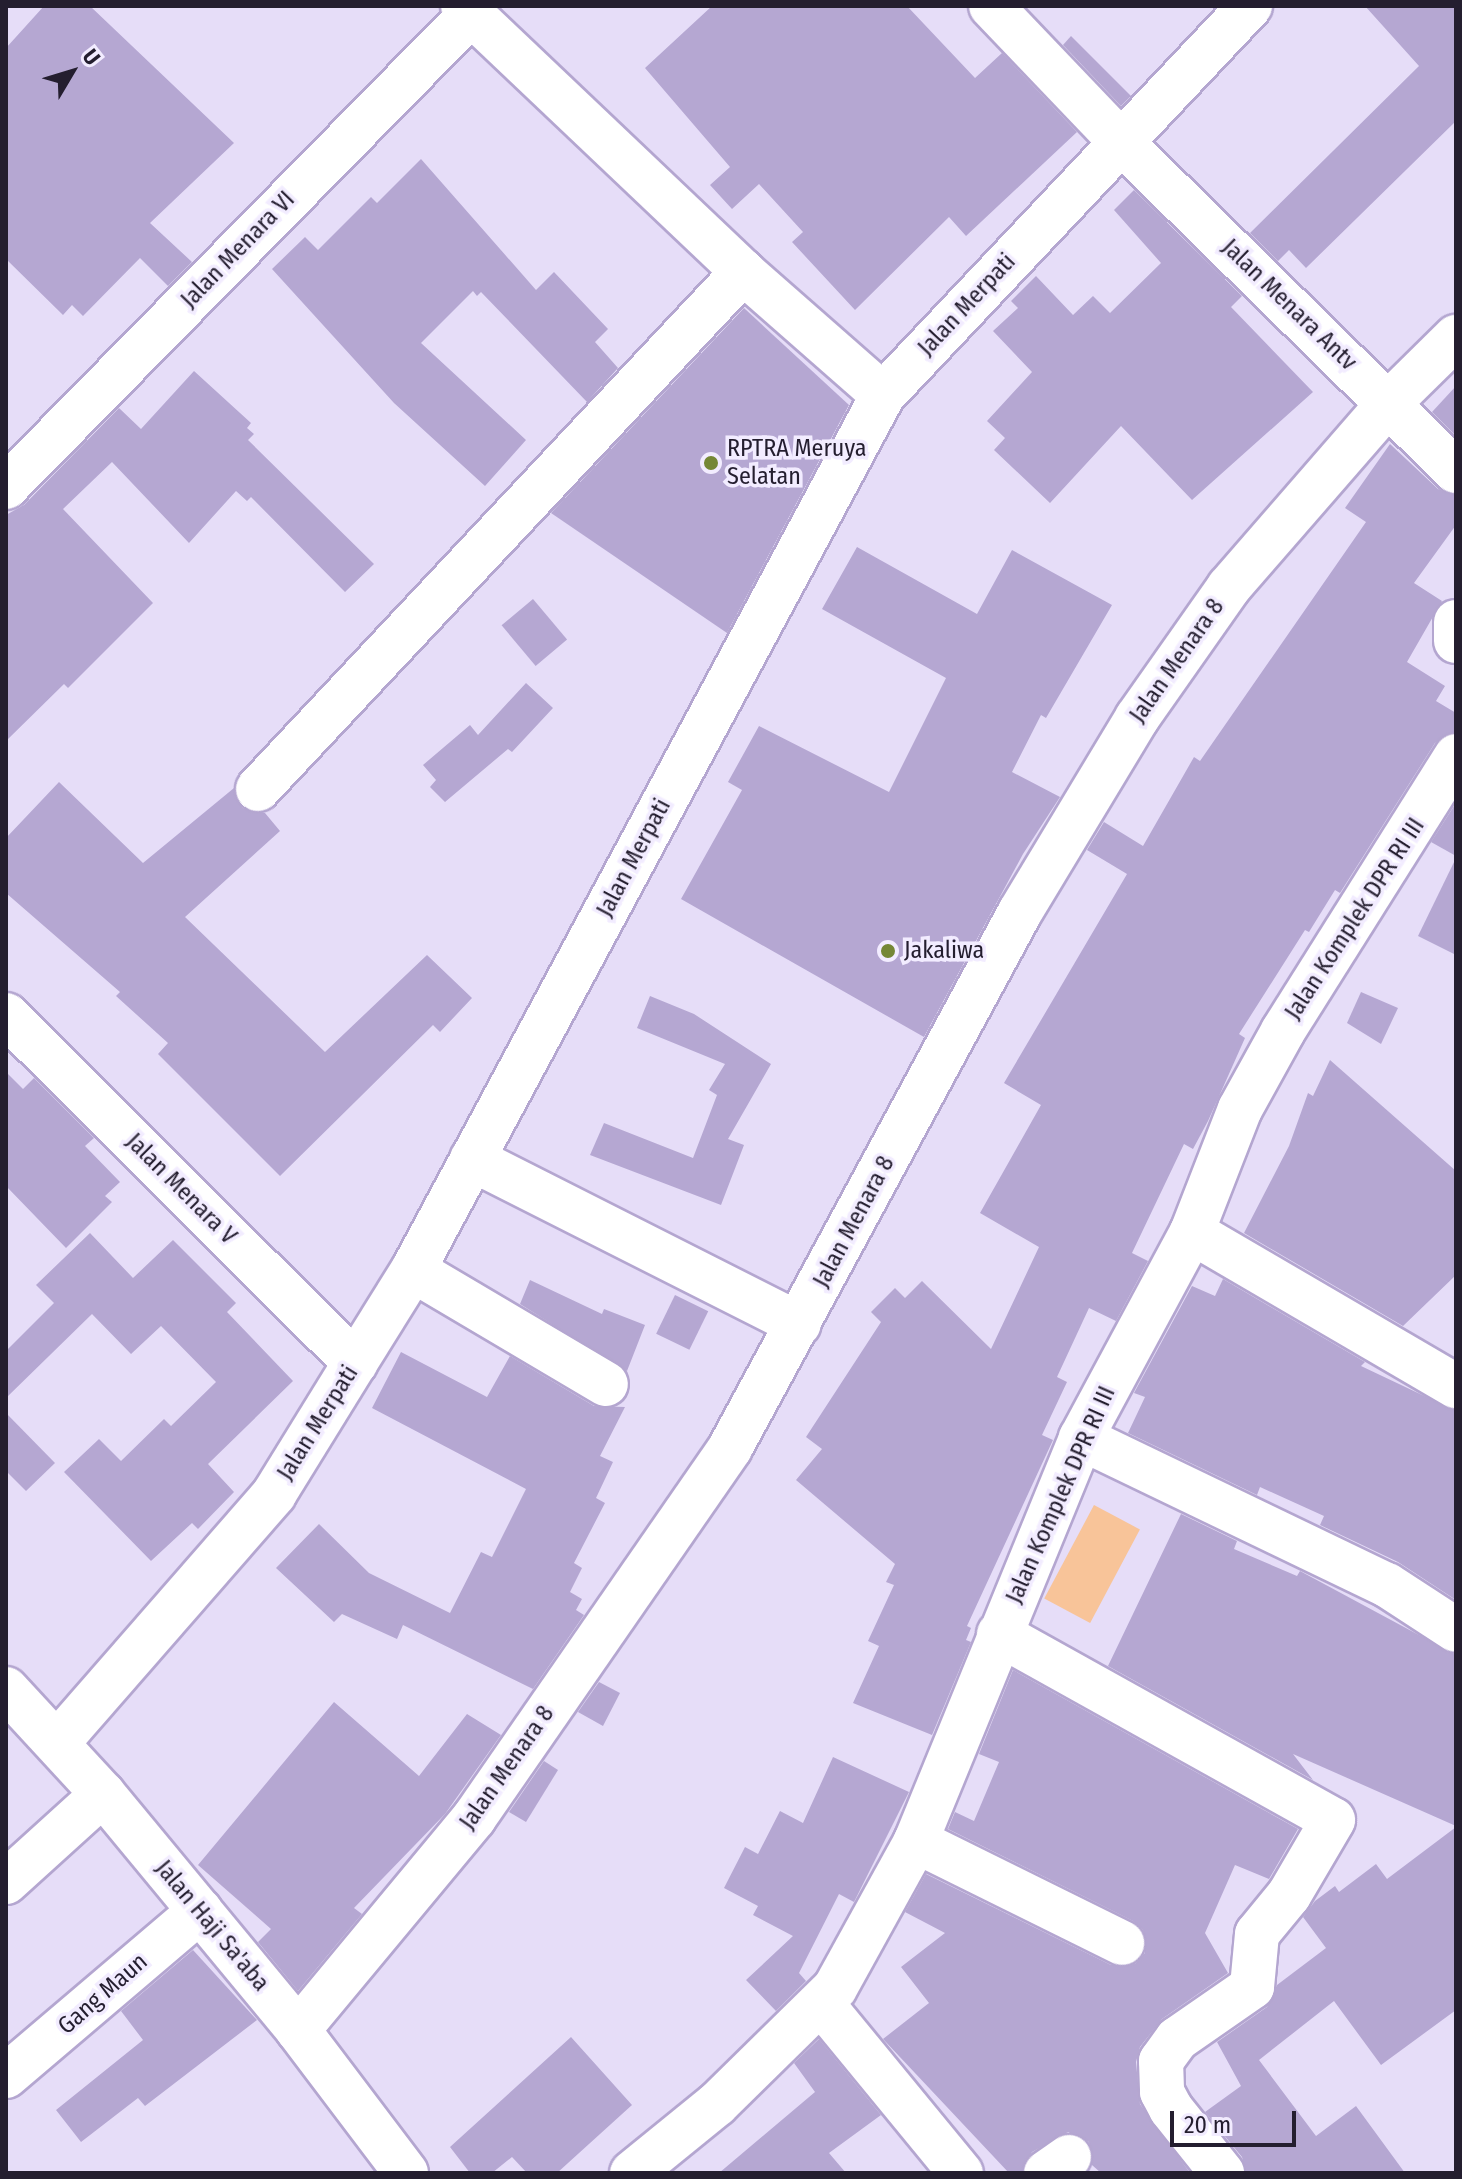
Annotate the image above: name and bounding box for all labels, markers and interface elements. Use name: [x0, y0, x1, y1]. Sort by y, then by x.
north arrow: [32, 32, 112, 112]
text: U: [77, 44, 106, 70]
street label: Jalan Menara VI: [175, 186, 301, 314]
street label: Jalan Menara Antv: [1216, 233, 1362, 377]
street label: Jalan Merpati: [912, 248, 1022, 362]
place label: RPTRA Meruya Selatan: [727, 435, 867, 491]
marker: RPTRA Meruya Selatan: [702, 454, 720, 472]
street label: Jalan Menara 8: [1124, 593, 1230, 729]
street label: Jalan Merpati: [591, 794, 677, 922]
street label: Jalan Komplek DPR RI III: [1279, 813, 1431, 1025]
place label: Jakaliwa: [904, 937, 984, 965]
marker: Jakaliwa: [879, 942, 897, 960]
street label: Jalan Menara V: [120, 1128, 242, 1250]
street label: Jalan Menara 8: [807, 1151, 901, 1293]
street label: Jalan Merpati: [271, 1360, 365, 1486]
street label: Jalan Komplek DPR RI III: [1000, 1382, 1122, 1608]
street label: Jalan Menara 8: [454, 1700, 560, 1836]
street label: Jalan Haji Sa'aba: [149, 1855, 275, 1997]
street label: Gang Maun: [52, 1947, 154, 2041]
scale bar: [1174, 2095, 1300, 2145]
text: 20 m: [1184, 2111, 1231, 2139]

